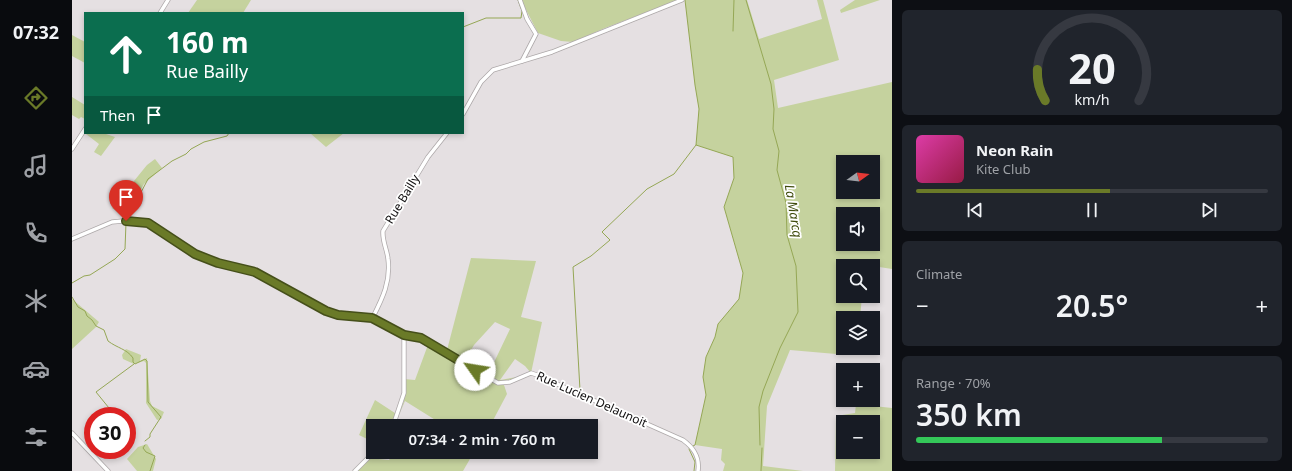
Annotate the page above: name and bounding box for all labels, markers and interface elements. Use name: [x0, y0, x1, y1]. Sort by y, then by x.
text: 07:32: [13, 20, 59, 44]
text: 160 m: [166, 23, 249, 61]
icon: ahead: [100, 28, 152, 80]
text: 20: [1068, 39, 1116, 95]
text: Rue Bailly: [166, 59, 248, 83]
icon: directions: [22, 84, 50, 112]
text: km/h: [1074, 89, 1110, 108]
icon: arrive: [143, 104, 165, 126]
text: Then: [100, 105, 135, 125]
text: Neon Rain: [976, 140, 1053, 160]
icon: music: [22, 152, 50, 180]
north arrow: [836, 155, 880, 199]
map controls: [836, 155, 880, 459]
text: Kite Club: [976, 160, 1030, 178]
street label: Rue Bailly: [381, 170, 424, 227]
pin: [109, 180, 143, 221]
water label: La Marcq: [781, 183, 807, 239]
icon: arrive: [115, 186, 137, 208]
icon: previous: [964, 199, 986, 221]
icon: pause: [1081, 199, 1103, 221]
icon: next: [1198, 199, 1220, 221]
button: sound: [836, 207, 880, 251]
icon: phone: [22, 219, 50, 247]
button: search: [836, 259, 880, 303]
text: Climate: [916, 265, 962, 283]
text: 20.5°: [1056, 285, 1128, 326]
icon: climate: [22, 287, 50, 315]
text: −: [916, 290, 929, 320]
text: +: [1255, 290, 1268, 320]
button: layers: [836, 311, 880, 355]
position arrow: [454, 349, 496, 391]
icon: car: [22, 355, 50, 383]
button: +: [836, 363, 880, 407]
street label: Rue Lucien Delaunoit: [534, 367, 651, 431]
text: Range · 70%: [916, 374, 991, 392]
text: 350 km: [916, 394, 1022, 435]
speed limit sign: 30: [84, 407, 136, 459]
button: −: [836, 415, 880, 459]
icon: filters: [22, 423, 50, 451]
text: 07:34 · 2 min · 760 m: [408, 429, 556, 449]

